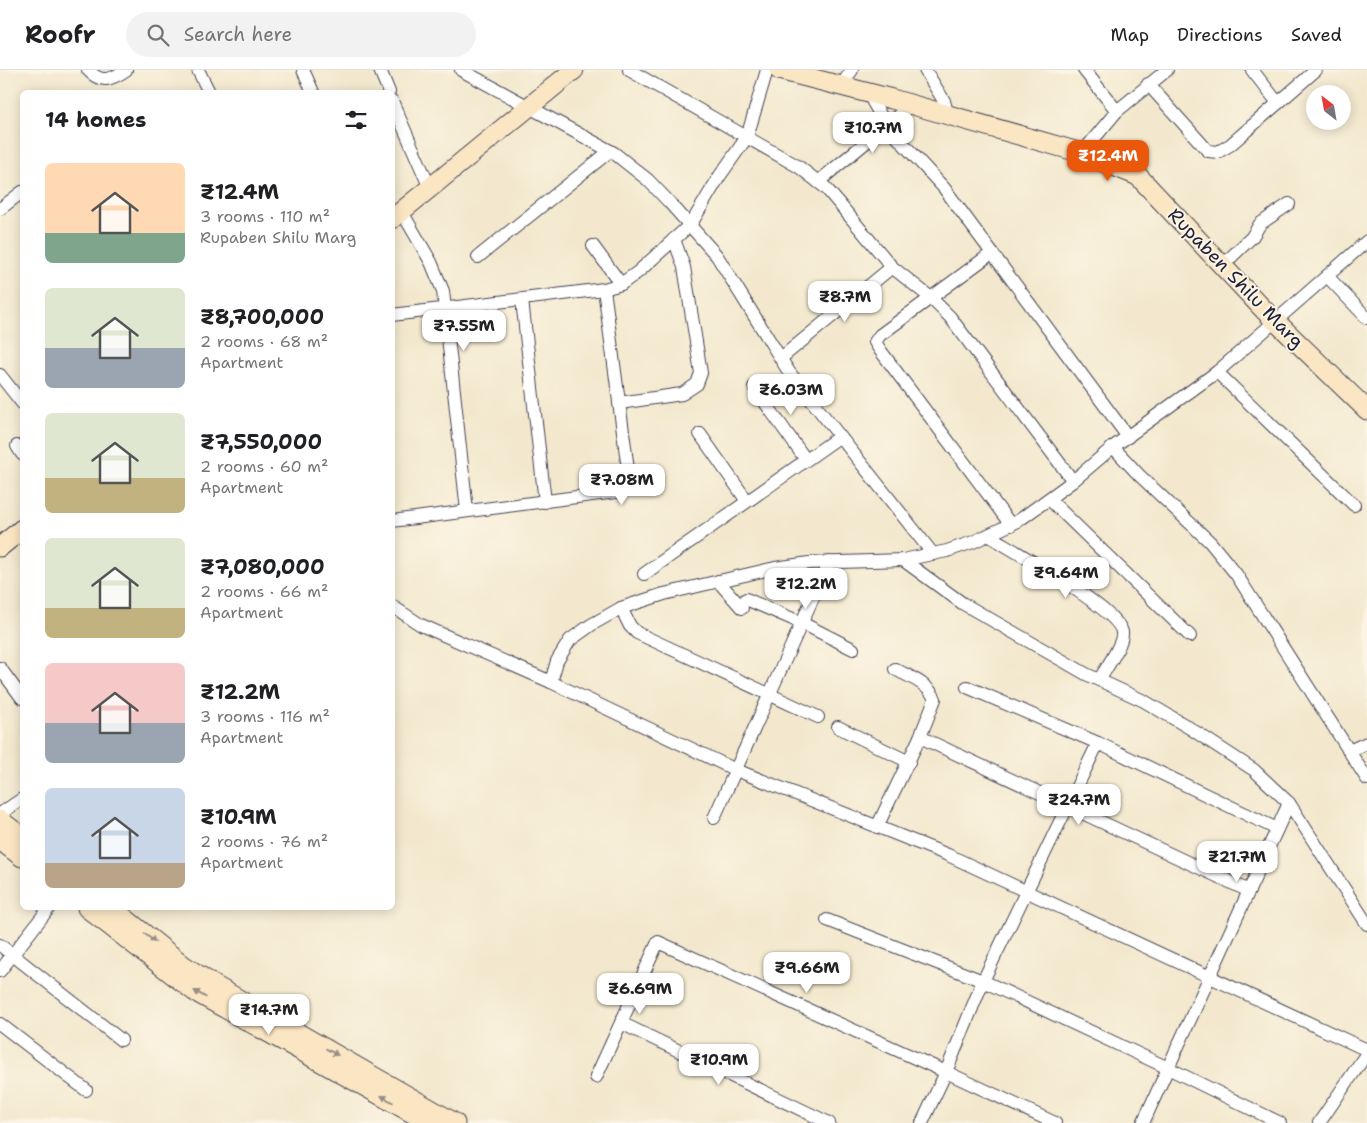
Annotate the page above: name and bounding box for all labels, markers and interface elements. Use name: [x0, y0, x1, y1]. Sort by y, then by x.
search box: [126, 12, 476, 57]
text: Roofr: [25, 19, 96, 51]
icon: search: [144, 21, 172, 49]
text: Search here: [184, 22, 292, 47]
text: Map: [1111, 23, 1149, 47]
text: Directions: [1177, 23, 1263, 47]
text: Saved: [1291, 23, 1342, 47]
north arrow: [1306, 85, 1351, 130]
map controls: [1306, 85, 1351, 130]
text: 14 homes: [45, 106, 146, 134]
icon: filters: [342, 106, 370, 134]
pin: ₹10.7M: [832, 112, 914, 154]
text: ₹10.7M: [844, 117, 902, 138]
pin: ₹12.4M: [1067, 140, 1149, 182]
text: ₹12.4M: [1078, 145, 1138, 166]
text: ₹12.4M: [200, 178, 279, 206]
icon: home: [85, 183, 145, 243]
street label: Rupaben Shilu Marg: [1163, 203, 1309, 353]
text: 3 rooms · 110 m²: [200, 206, 330, 227]
text: Rupaben Shilu Marg: [200, 227, 356, 248]
pin: ₹8.7M: [810, 280, 880, 323]
text: ₹8.7M: [819, 286, 871, 307]
text: ₹8,700,000: [200, 303, 324, 331]
icon: home: [85, 308, 145, 368]
pin: ₹7.55M: [423, 310, 505, 352]
text: ₹7.55M: [433, 315, 495, 336]
text: 2 rooms · 68 m²: [200, 331, 328, 352]
text: Apartment: [200, 352, 283, 373]
pin: ₹6.03M: [750, 374, 832, 416]
text: ₹6.03M: [759, 379, 823, 400]
text: ₹7,550,000: [200, 428, 322, 456]
icon: home: [85, 433, 145, 493]
text: 2 rooms · 60 m²: [200, 456, 328, 477]
pin: ₹7.08M: [581, 464, 663, 506]
text: ₹7.08M: [590, 469, 654, 490]
text: Apartment: [200, 477, 283, 498]
text: ₹7,080,000: [200, 553, 325, 581]
pin: ₹9.64M: [1025, 556, 1107, 599]
icon: home: [85, 558, 145, 618]
text: ₹9.64M: [1033, 562, 1099, 583]
pin: ₹12.2M: [765, 568, 847, 610]
text: ₹12.2M: [775, 573, 837, 594]
text: 2 rooms · 66 m²: [200, 581, 328, 602]
text: Apartment: [200, 602, 283, 623]
text: ₹12.2M: [200, 678, 280, 706]
icon: home: [85, 683, 145, 743]
text: 3 rooms · 116 m²: [200, 706, 330, 727]
text: Apartment: [200, 727, 283, 748]
pin: ₹24.7M: [1038, 784, 1120, 826]
text: ₹24.7M: [1048, 789, 1110, 810]
text: ₹10.9M: [200, 803, 277, 831]
icon: home: [85, 808, 145, 868]
text: 2 rooms · 76 m²: [200, 831, 328, 852]
pin: ₹21.7M: [1196, 840, 1278, 883]
text: ₹21.7M: [1208, 846, 1266, 867]
text: Apartment: [200, 852, 283, 873]
one-way arrow: [143, 933, 156, 944]
pin: ₹9.66M: [766, 952, 848, 994]
text: ₹9.66M: [774, 957, 840, 978]
pin: ₹6.69M: [599, 972, 681, 1015]
text: ₹6.69M: [608, 978, 672, 999]
one-way arrow: [193, 990, 207, 998]
pin: ₹14.7M: [228, 994, 310, 1036]
text: ₹14.7M: [240, 999, 298, 1020]
pin: ₹10.9M: [678, 1044, 760, 1086]
one-way arrow: [325, 1048, 340, 1056]
text: ₹10.9M: [690, 1049, 748, 1070]
one-way arrow: [380, 1095, 395, 1103]

